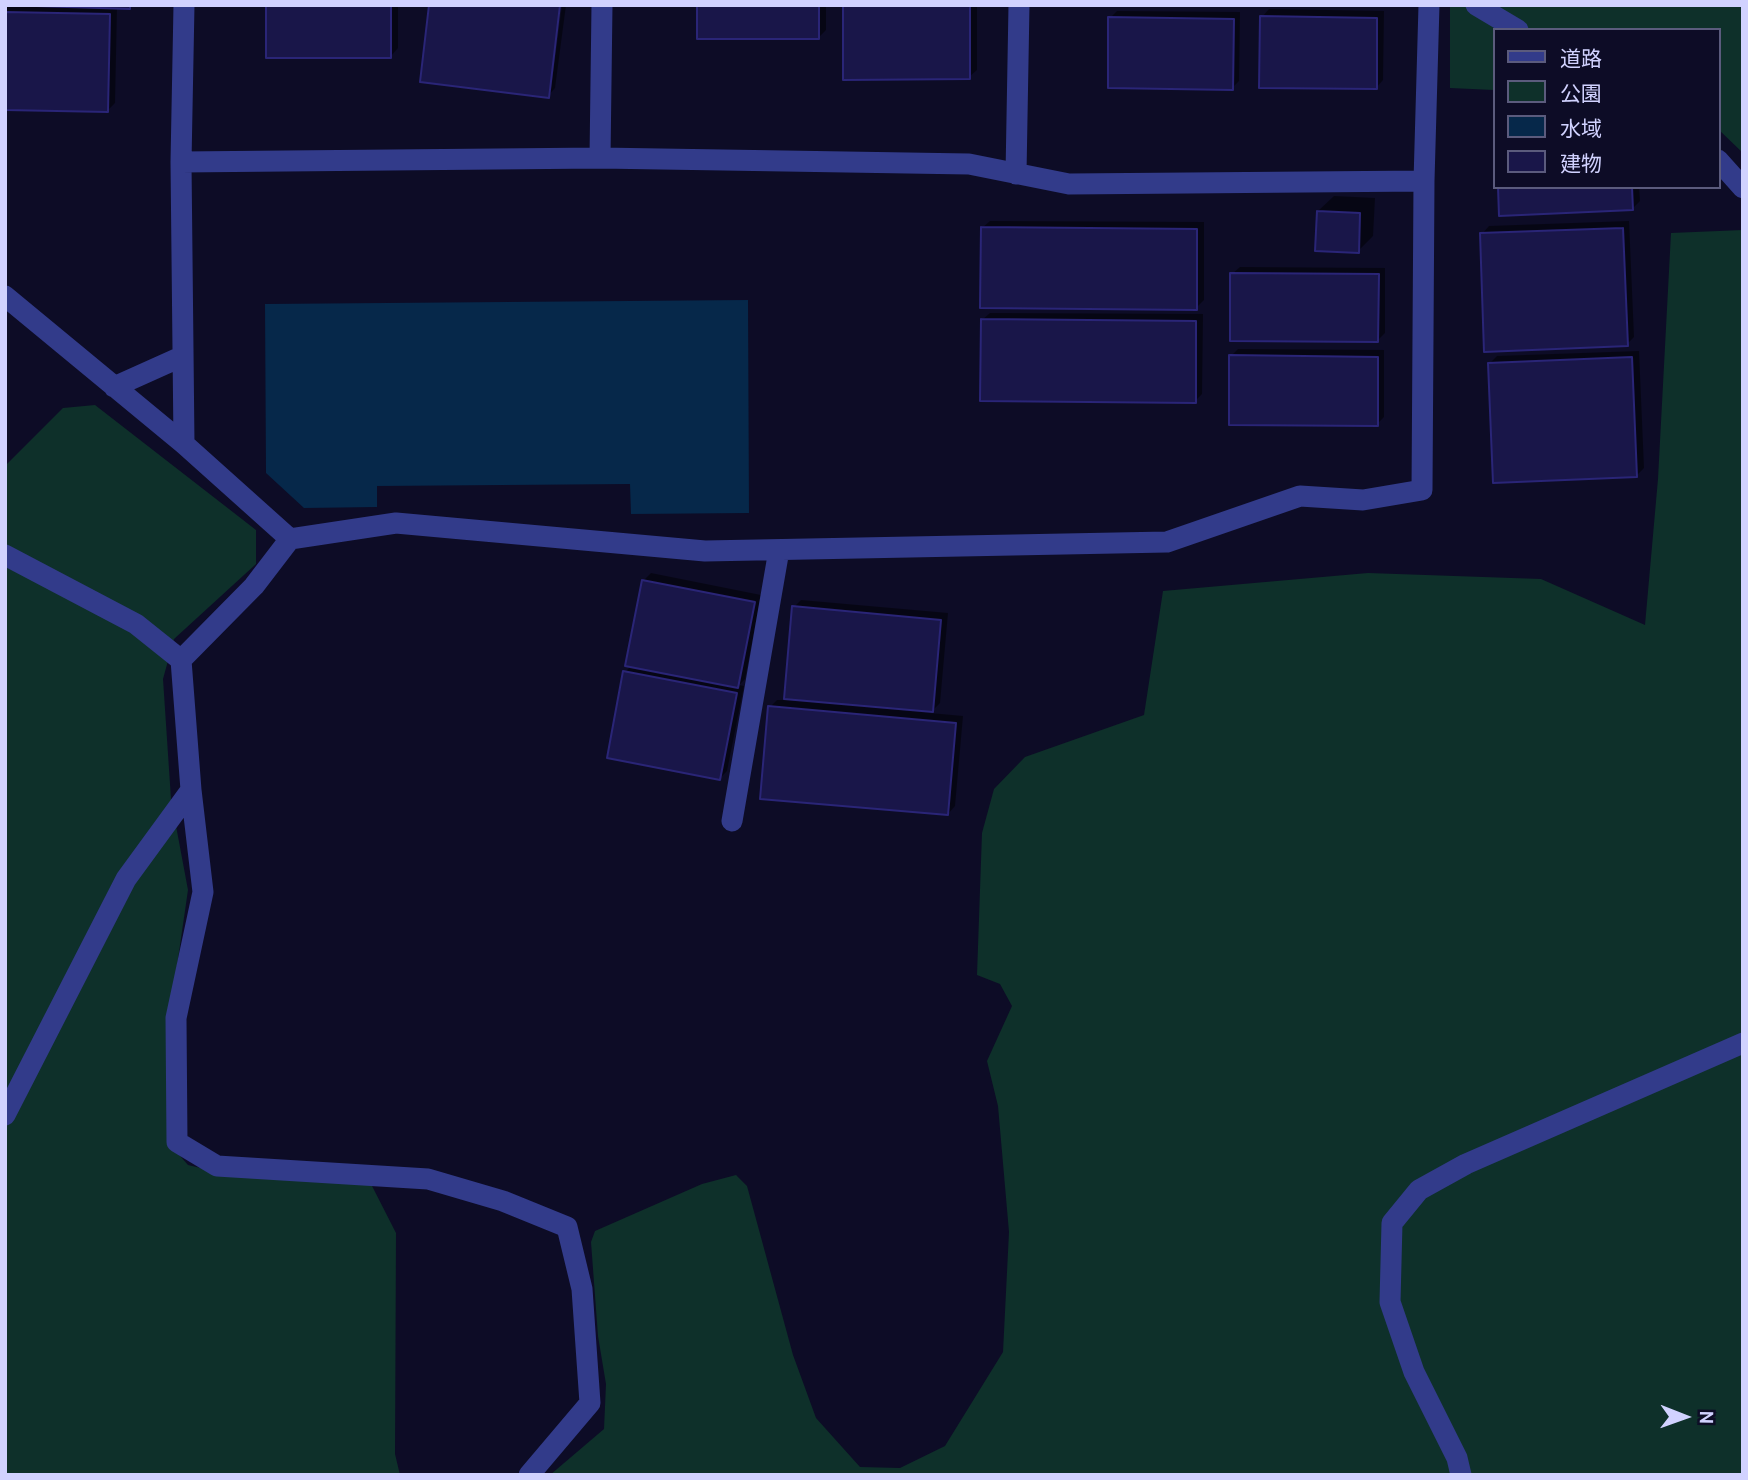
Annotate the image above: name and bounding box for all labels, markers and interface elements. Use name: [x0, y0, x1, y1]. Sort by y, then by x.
legend: [1492, 28, 1720, 189]
text: 道路: [1560, 46, 1602, 71]
text: 公園: [1560, 81, 1602, 106]
text: 水域: [1560, 116, 1602, 141]
text: 建物: [1560, 151, 1602, 176]
north arrow: [1650, 1382, 1720, 1452]
text: N: [1695, 1410, 1718, 1424]

